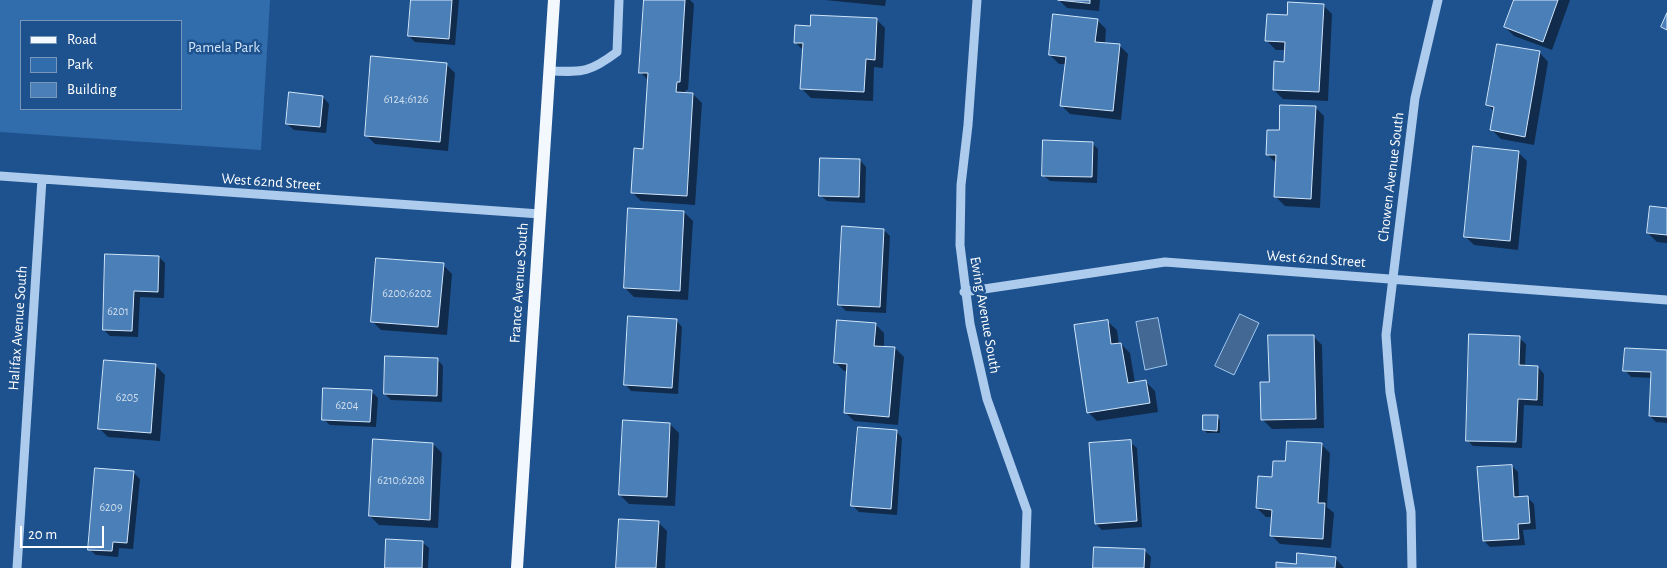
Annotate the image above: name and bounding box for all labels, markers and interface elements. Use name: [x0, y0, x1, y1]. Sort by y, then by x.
legend: [20, 20, 182, 110]
text: Road: [67, 32, 97, 47]
park label: Pamela Park: [188, 38, 260, 56]
text: Park: [67, 57, 93, 72]
text: Building: [67, 82, 117, 97]
house number: 6124;6126: [384, 92, 428, 106]
street label: Chowen Avenue South: [1374, 111, 1408, 243]
street label: West 62nd Street: [221, 170, 321, 194]
street label: France Avenue South: [506, 222, 532, 344]
street label: West 62nd Street: [1266, 247, 1366, 271]
street label: Ewing Avenue South: [966, 255, 1004, 375]
street label: Halifax Avenue South: [5, 265, 31, 391]
house number: 6200;6202: [382, 286, 432, 300]
house number: 6201: [107, 304, 129, 318]
house number: 6205: [116, 390, 138, 404]
house number: 6204: [335, 398, 359, 412]
house number: 6210;6208: [377, 473, 425, 487]
house number: 6209: [99, 500, 123, 514]
scale bar: [22, 516, 106, 548]
text: 20 m: [28, 527, 57, 542]

